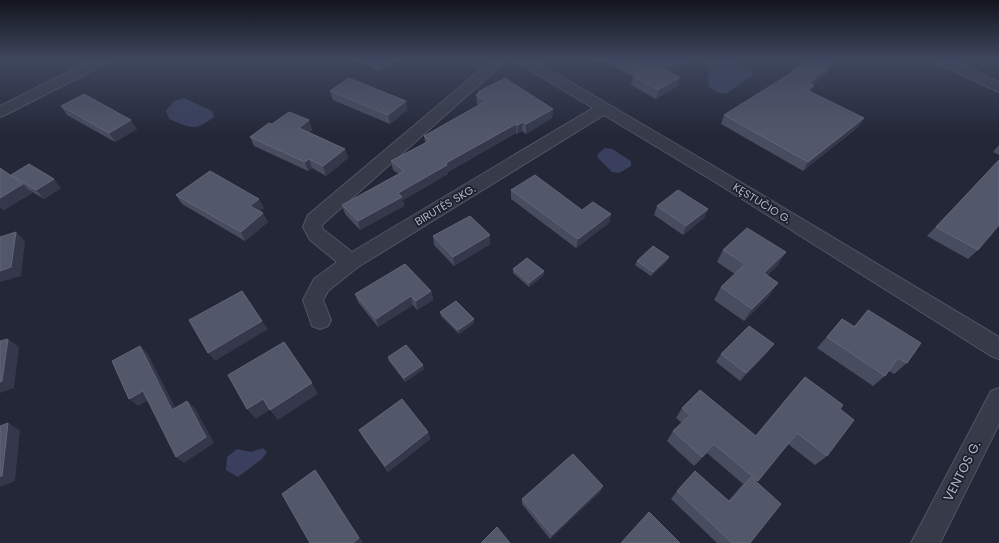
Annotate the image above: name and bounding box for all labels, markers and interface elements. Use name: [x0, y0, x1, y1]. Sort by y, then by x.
street label: KĘSTUČIO G.: [730, 179, 794, 227]
street label: BIRUTĖS SKG.: [412, 181, 478, 229]
street label: VENTOS G.: [939, 437, 986, 505]

